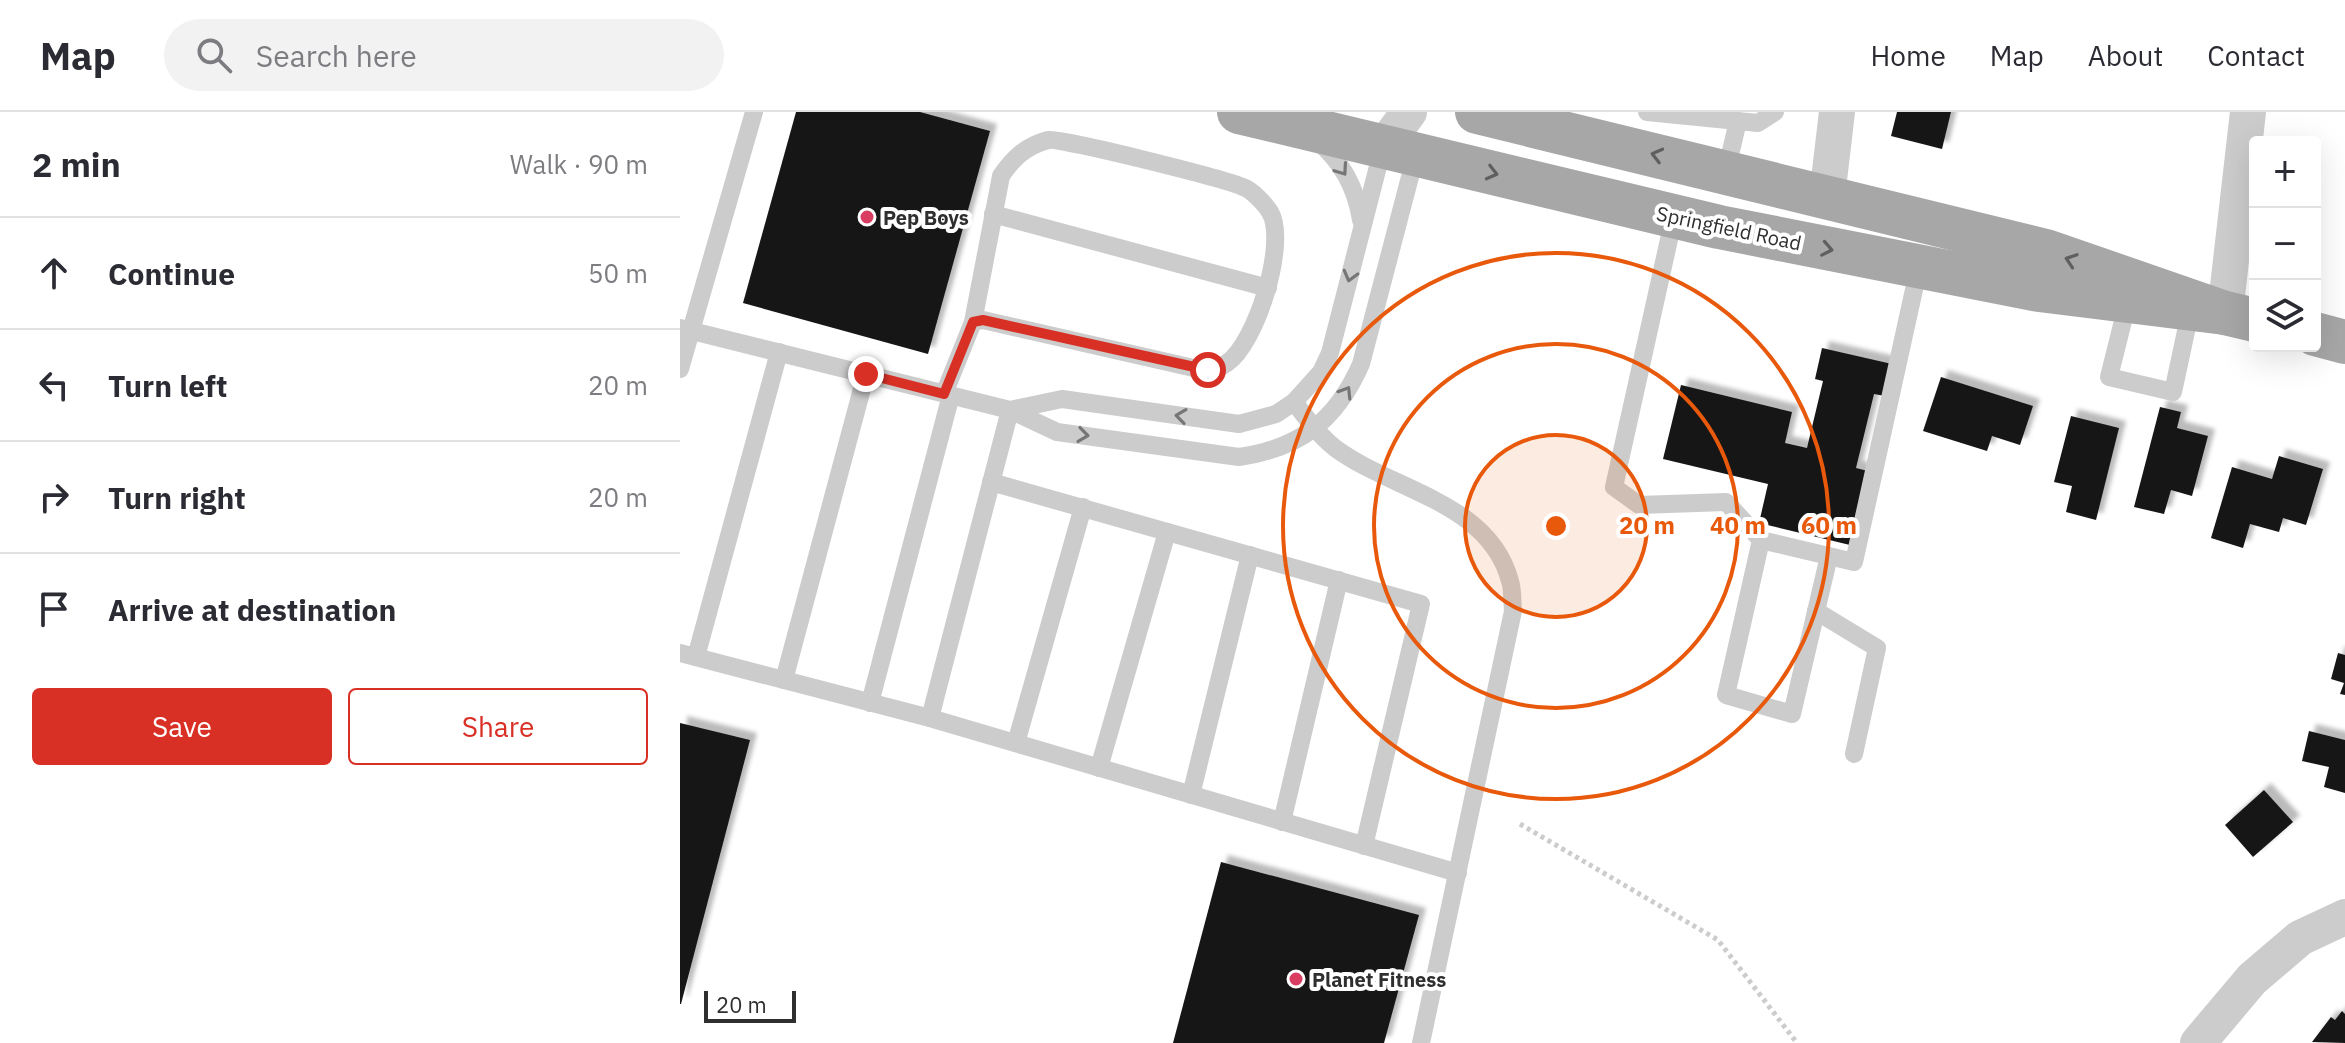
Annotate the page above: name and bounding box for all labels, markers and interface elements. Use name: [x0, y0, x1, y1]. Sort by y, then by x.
search box: [164, 19, 724, 91]
text: Map: [40, 31, 116, 80]
icon: search: [192, 33, 236, 77]
text: Search here: [256, 36, 417, 75]
text: Home: [1870, 37, 1946, 74]
text: Map: [1990, 37, 2044, 74]
text: About: [2088, 37, 2163, 74]
text: Contact: [2207, 37, 2305, 74]
map controls: [2249, 136, 2321, 352]
button: +: [2249, 136, 2321, 208]
text: 2 min: [32, 142, 121, 186]
text: Walk · 90 m: [510, 147, 648, 181]
one-way arrow: [1650, 147, 1664, 164]
one-way arrow: [1332, 162, 1347, 176]
one-way arrow: [1484, 163, 1498, 180]
street label: Springfield Road: [1654, 199, 1804, 257]
place label: Pep Boys: [883, 204, 969, 231]
marker: Pep Boys: [858, 208, 876, 226]
button: −: [2249, 208, 2321, 280]
one-way arrow: [1820, 239, 1834, 256]
icon: ahead: [32, 251, 76, 295]
text: Continue: [108, 254, 235, 293]
one-way arrow: [2065, 254, 2079, 270]
text: 50 m: [588, 256, 648, 290]
one-way arrow: [1342, 269, 1359, 283]
button: layers: [2249, 280, 2321, 352]
route start: [1190, 352, 1226, 388]
route end: [848, 356, 884, 392]
icon: left: [32, 363, 76, 407]
text: Turn left: [108, 366, 227, 405]
text: 20 m: [588, 368, 648, 402]
one-way arrow: [1337, 386, 1352, 401]
one-way arrow: [1174, 408, 1187, 425]
one-way arrow: [1077, 426, 1090, 443]
icon: right: [32, 475, 76, 519]
text: Turn right: [108, 478, 246, 517]
text: 20 m: [588, 480, 648, 514]
text: 20 m: [1619, 509, 1675, 541]
text: 40 m: [1710, 509, 1766, 541]
text: 60 m: [1801, 509, 1857, 541]
centre of rings: [1542, 512, 1570, 540]
icon: arrive: [32, 587, 76, 631]
text: Arrive at destination: [108, 590, 396, 629]
button: Save: [32, 688, 332, 765]
button: Share: [348, 688, 648, 765]
place label: Planet Fitness: [1312, 966, 1446, 993]
marker: Planet Fitness: [1287, 970, 1305, 988]
scale bar: [704, 987, 796, 1023]
text: 20 m: [716, 990, 767, 1019]

